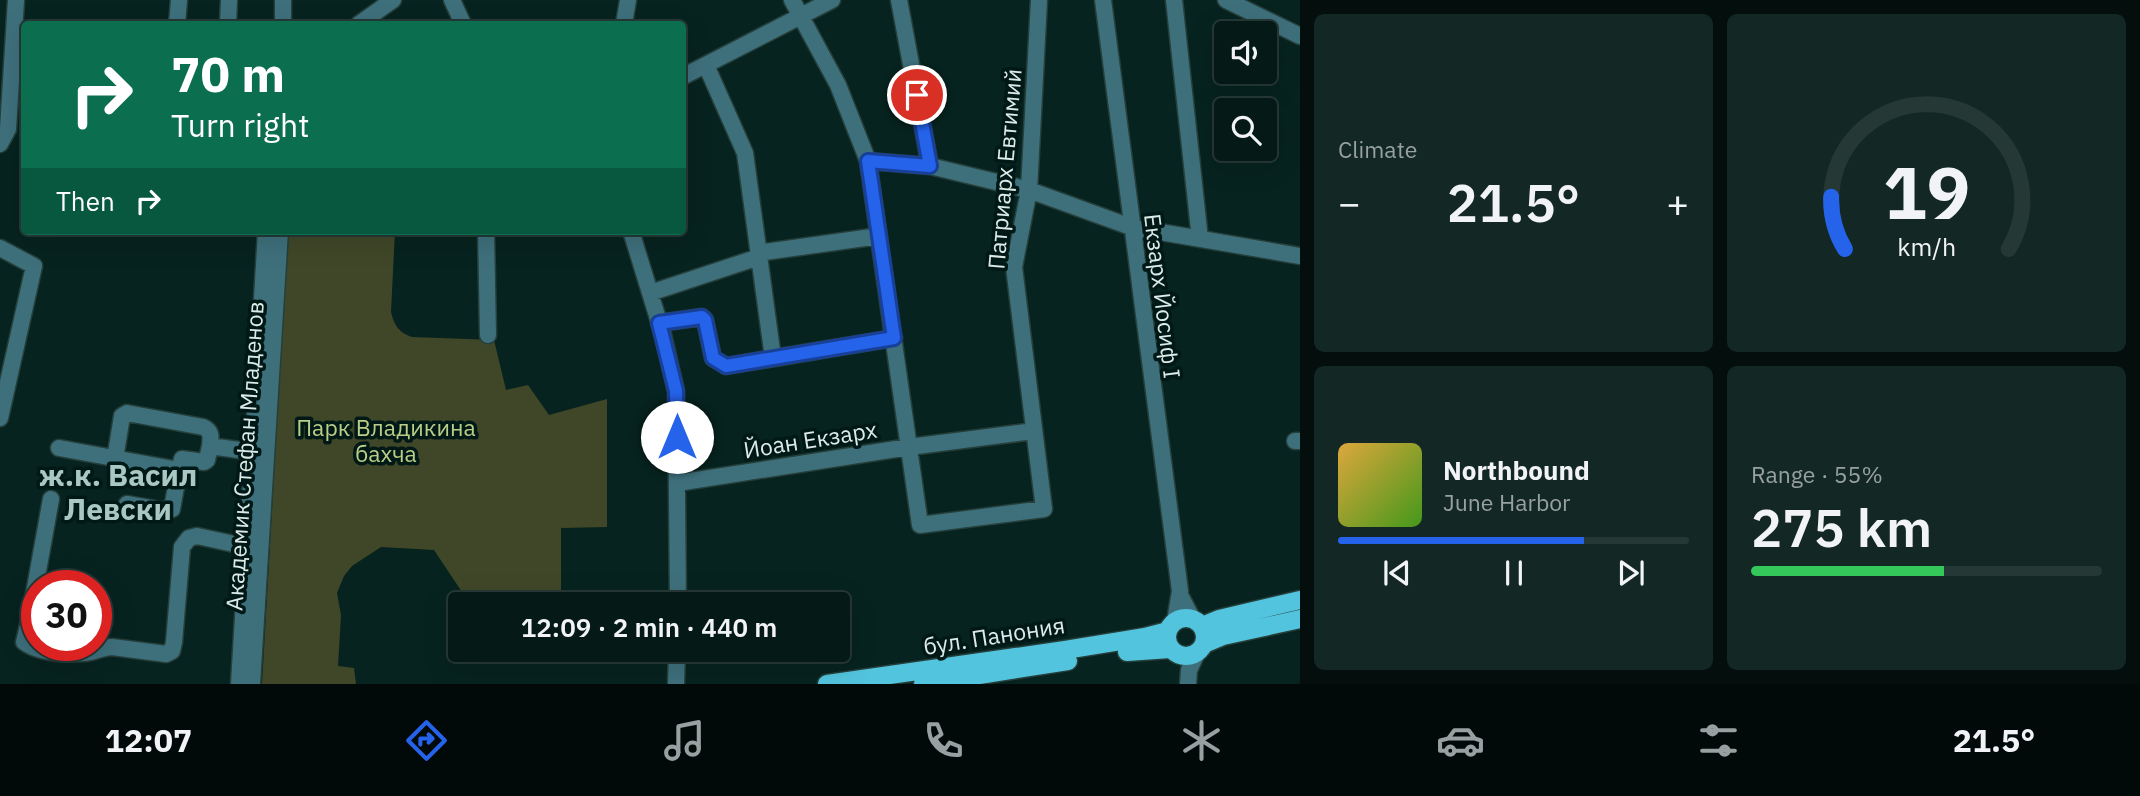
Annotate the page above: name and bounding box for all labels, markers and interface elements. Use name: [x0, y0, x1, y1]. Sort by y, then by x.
map controls: [1214, 21, 1277, 161]
button: sound: [1214, 21, 1277, 84]
text: 70 m: [171, 42, 285, 105]
icon: right: [56, 49, 147, 140]
pin: [887, 65, 947, 125]
street label: Патриарх Евтимий: [980, 67, 1028, 271]
icon: arrive: [898, 76, 936, 114]
button: search: [1214, 98, 1277, 161]
text: Turn right: [171, 104, 309, 146]
text: Climate: [1338, 134, 1417, 164]
text: 19: [1883, 144, 1970, 239]
text: 21.5°: [1447, 169, 1580, 236]
text: −: [1338, 178, 1361, 227]
text: +: [1666, 178, 1689, 227]
icon: right: [129, 182, 167, 220]
text: Then: [56, 184, 115, 218]
street label: Екзарх Йосиф I: [1138, 212, 1188, 380]
text: km/h: [1897, 230, 1956, 263]
street label: Академик Стефан Младенов: [218, 300, 270, 612]
position arrow: [640, 400, 714, 474]
park label: Парк Владикина бахча: [296, 412, 476, 468]
street label: Йоан Екзарх: [741, 414, 879, 464]
text: Northbound: [1443, 453, 1590, 487]
district label: ж.к. Васил Левски: [39, 455, 197, 528]
text: Range · 55%: [1751, 459, 1883, 489]
text: June Harbor: [1443, 487, 1571, 517]
text: 275 km: [1751, 494, 1932, 561]
icon: previous: [1378, 554, 1416, 592]
icon: pause: [1495, 554, 1533, 592]
icon: next: [1612, 554, 1650, 592]
speed limit sign: 30: [21, 570, 112, 661]
street label: бул. Панония: [921, 609, 1067, 661]
text: 12:09 · 2 min · 440 m: [521, 610, 777, 644]
icon: directions: [402, 716, 451, 765]
icon: music: [660, 716, 709, 765]
icon: phone: [919, 716, 968, 765]
icon: climate: [1177, 716, 1226, 765]
icon: car: [1436, 716, 1485, 765]
icon: filters: [1694, 716, 1743, 765]
text: 12:07: [105, 719, 192, 761]
text: 21.5°: [1953, 719, 2035, 761]

